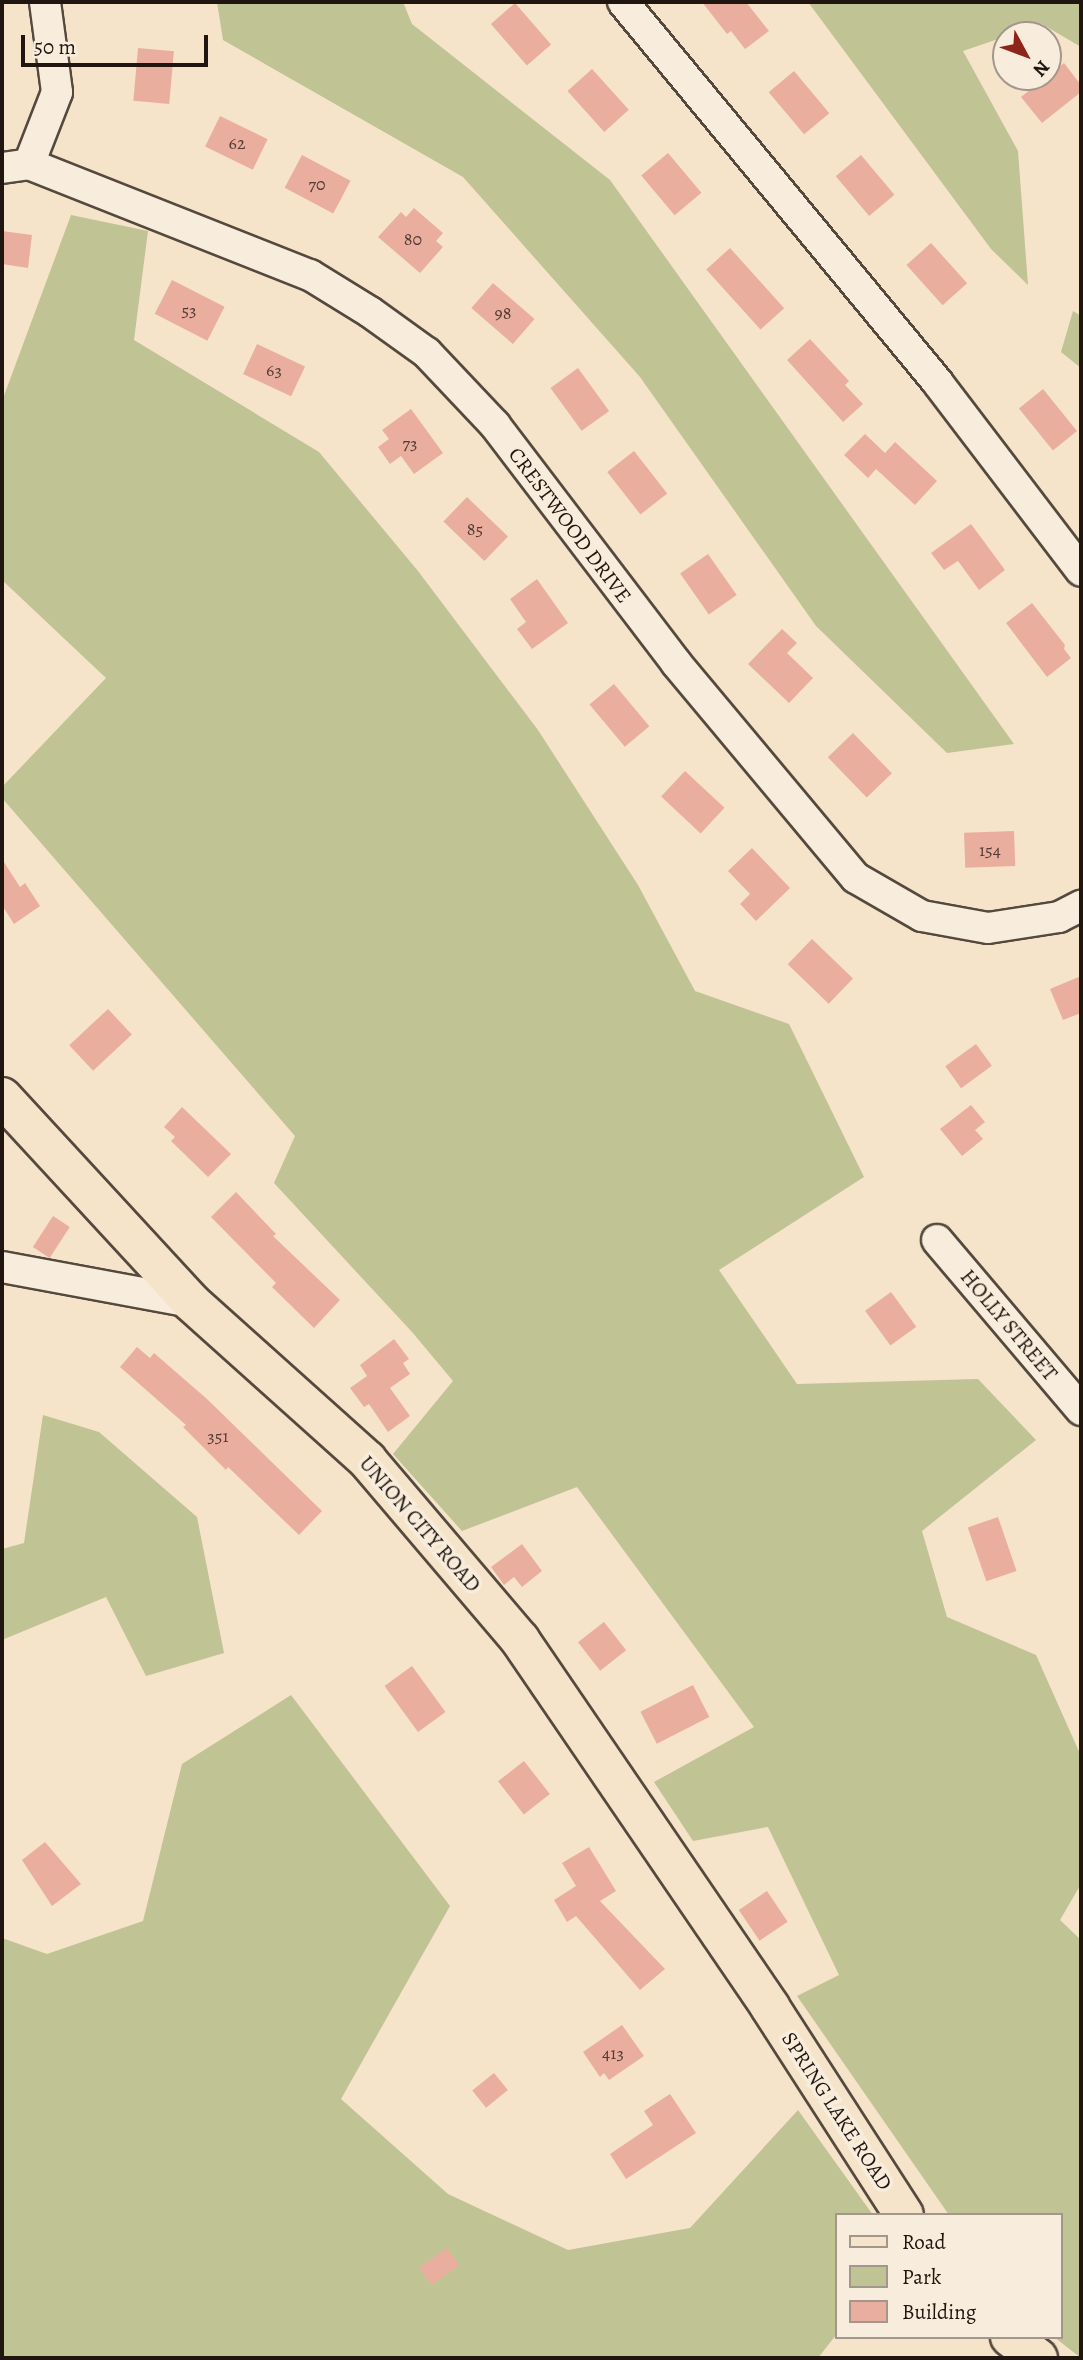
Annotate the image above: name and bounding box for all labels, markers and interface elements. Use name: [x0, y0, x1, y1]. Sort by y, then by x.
scale bar: [24, 21, 212, 65]
north arrow: [992, 21, 1062, 91]
text: 50 m: [34, 33, 76, 61]
text: N: [1027, 55, 1056, 82]
house number: 62: [229, 132, 245, 154]
house number: 70: [308, 173, 326, 195]
house number: 80: [404, 228, 422, 250]
house number: 53: [181, 299, 197, 321]
house number: 98: [495, 302, 511, 324]
house number: 63: [266, 359, 282, 381]
house number: 73: [402, 432, 418, 454]
street label: CRESTWOOD DRIVE: [503, 442, 637, 608]
house number: 85: [467, 518, 483, 540]
house number: 154: [979, 839, 1001, 861]
street label: HOLLY STREET: [955, 1264, 1063, 1386]
house number: 351: [207, 1425, 229, 1447]
street label: UNION CITY ROAD: [354, 1451, 486, 1597]
street label: SPRING LAKE ROAD: [776, 2027, 898, 2195]
house number: 413: [602, 2042, 624, 2064]
legend: [834, 2213, 1062, 2339]
text: Road: [902, 2228, 946, 2256]
text: Park: [902, 2263, 941, 2291]
text: Building: [902, 2298, 976, 2326]

